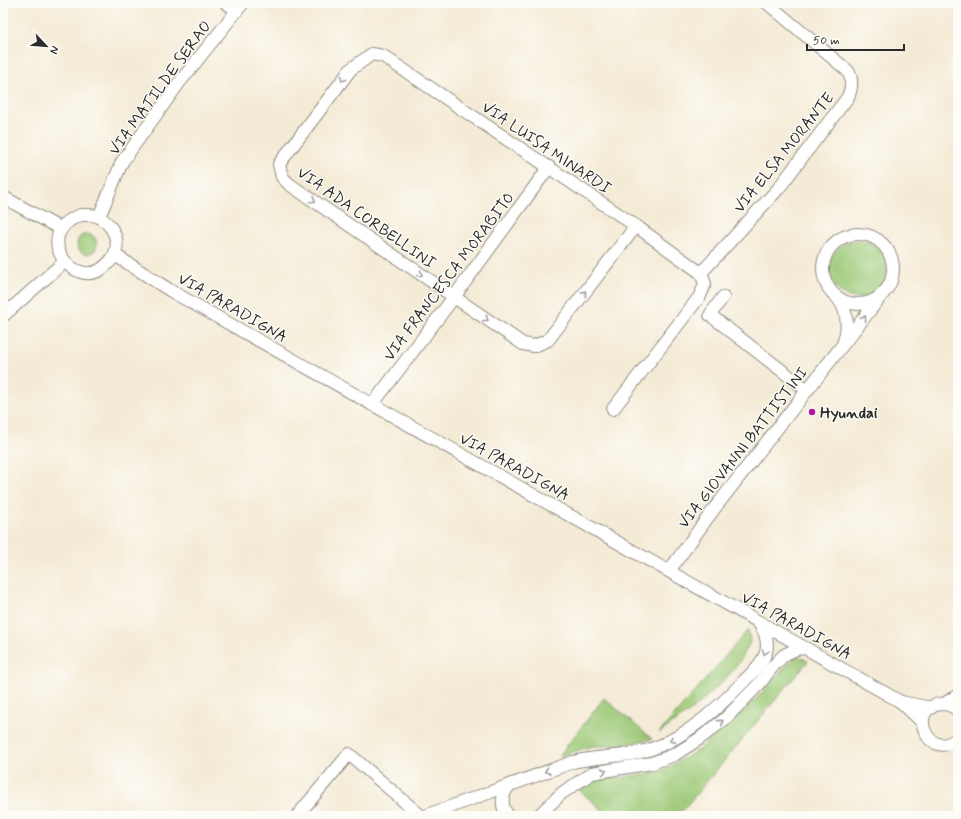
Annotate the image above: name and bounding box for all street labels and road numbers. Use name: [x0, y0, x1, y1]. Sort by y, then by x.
street label: VIA MATILDE SERAO: [104, 16, 216, 159]
street label: VIA ELSA MORANTE: [729, 88, 839, 217]
street label: VIA LUISA MINARDI: [477, 97, 615, 199]
street label: VIA ADA CORBELLINI: [293, 162, 440, 274]
street label: VIA FRANCESCA MORABITO: [379, 189, 519, 365]
street label: VIA PARADIGNA: [174, 268, 291, 348]
street label: VIA GIOVANNI BATTISTINI: [673, 363, 813, 533]
street label: VIA PARADIGNA: [455, 428, 573, 506]
street label: VIA PARADIGNA: [737, 587, 855, 665]

